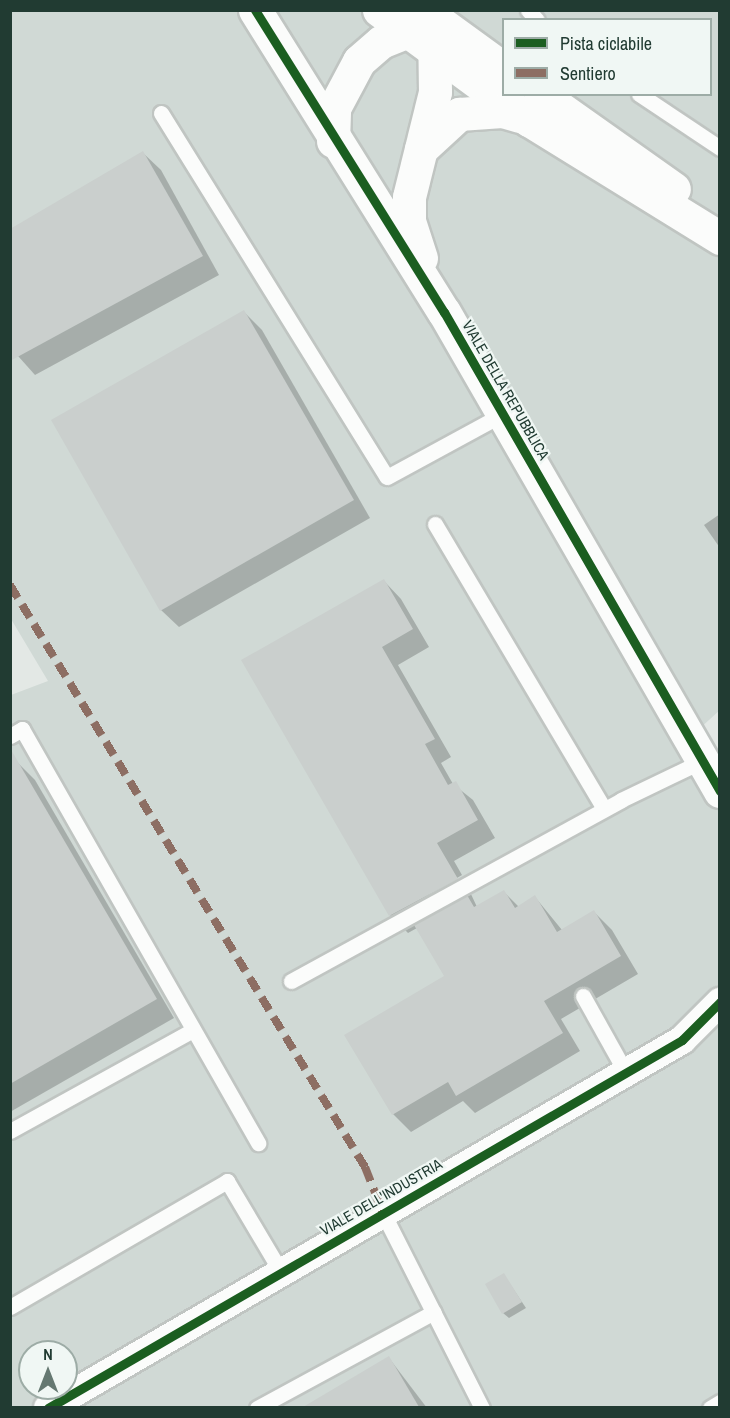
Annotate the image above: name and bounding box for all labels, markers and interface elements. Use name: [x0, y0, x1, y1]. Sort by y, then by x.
legend: [502, 18, 712, 96]
text: Pista ciclabile: [560, 31, 652, 56]
text: Sentiero: [560, 61, 616, 86]
street label: VIALE DELLA REPUBBLICA: [459, 317, 553, 463]
street label: VIALE DELL'INDUSTRIA: [317, 1155, 445, 1239]
north arrow: [18, 1340, 78, 1400]
text: N: [43, 1343, 53, 1365]

